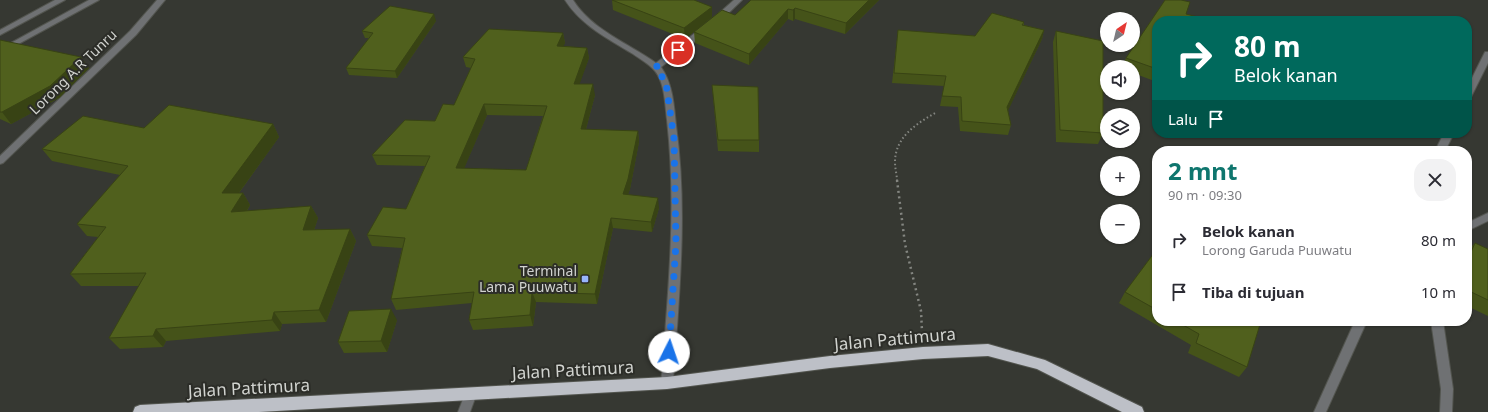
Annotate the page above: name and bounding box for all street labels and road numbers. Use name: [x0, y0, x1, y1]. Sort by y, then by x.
street label: Lorong A.R Tunru: [25, 25, 120, 118]
street label: Jalan Pattimura: [831, 322, 957, 355]
street label: Jalan Pattimura: [509, 355, 635, 384]
street label: Jalan Pattimura: [185, 373, 311, 402]

